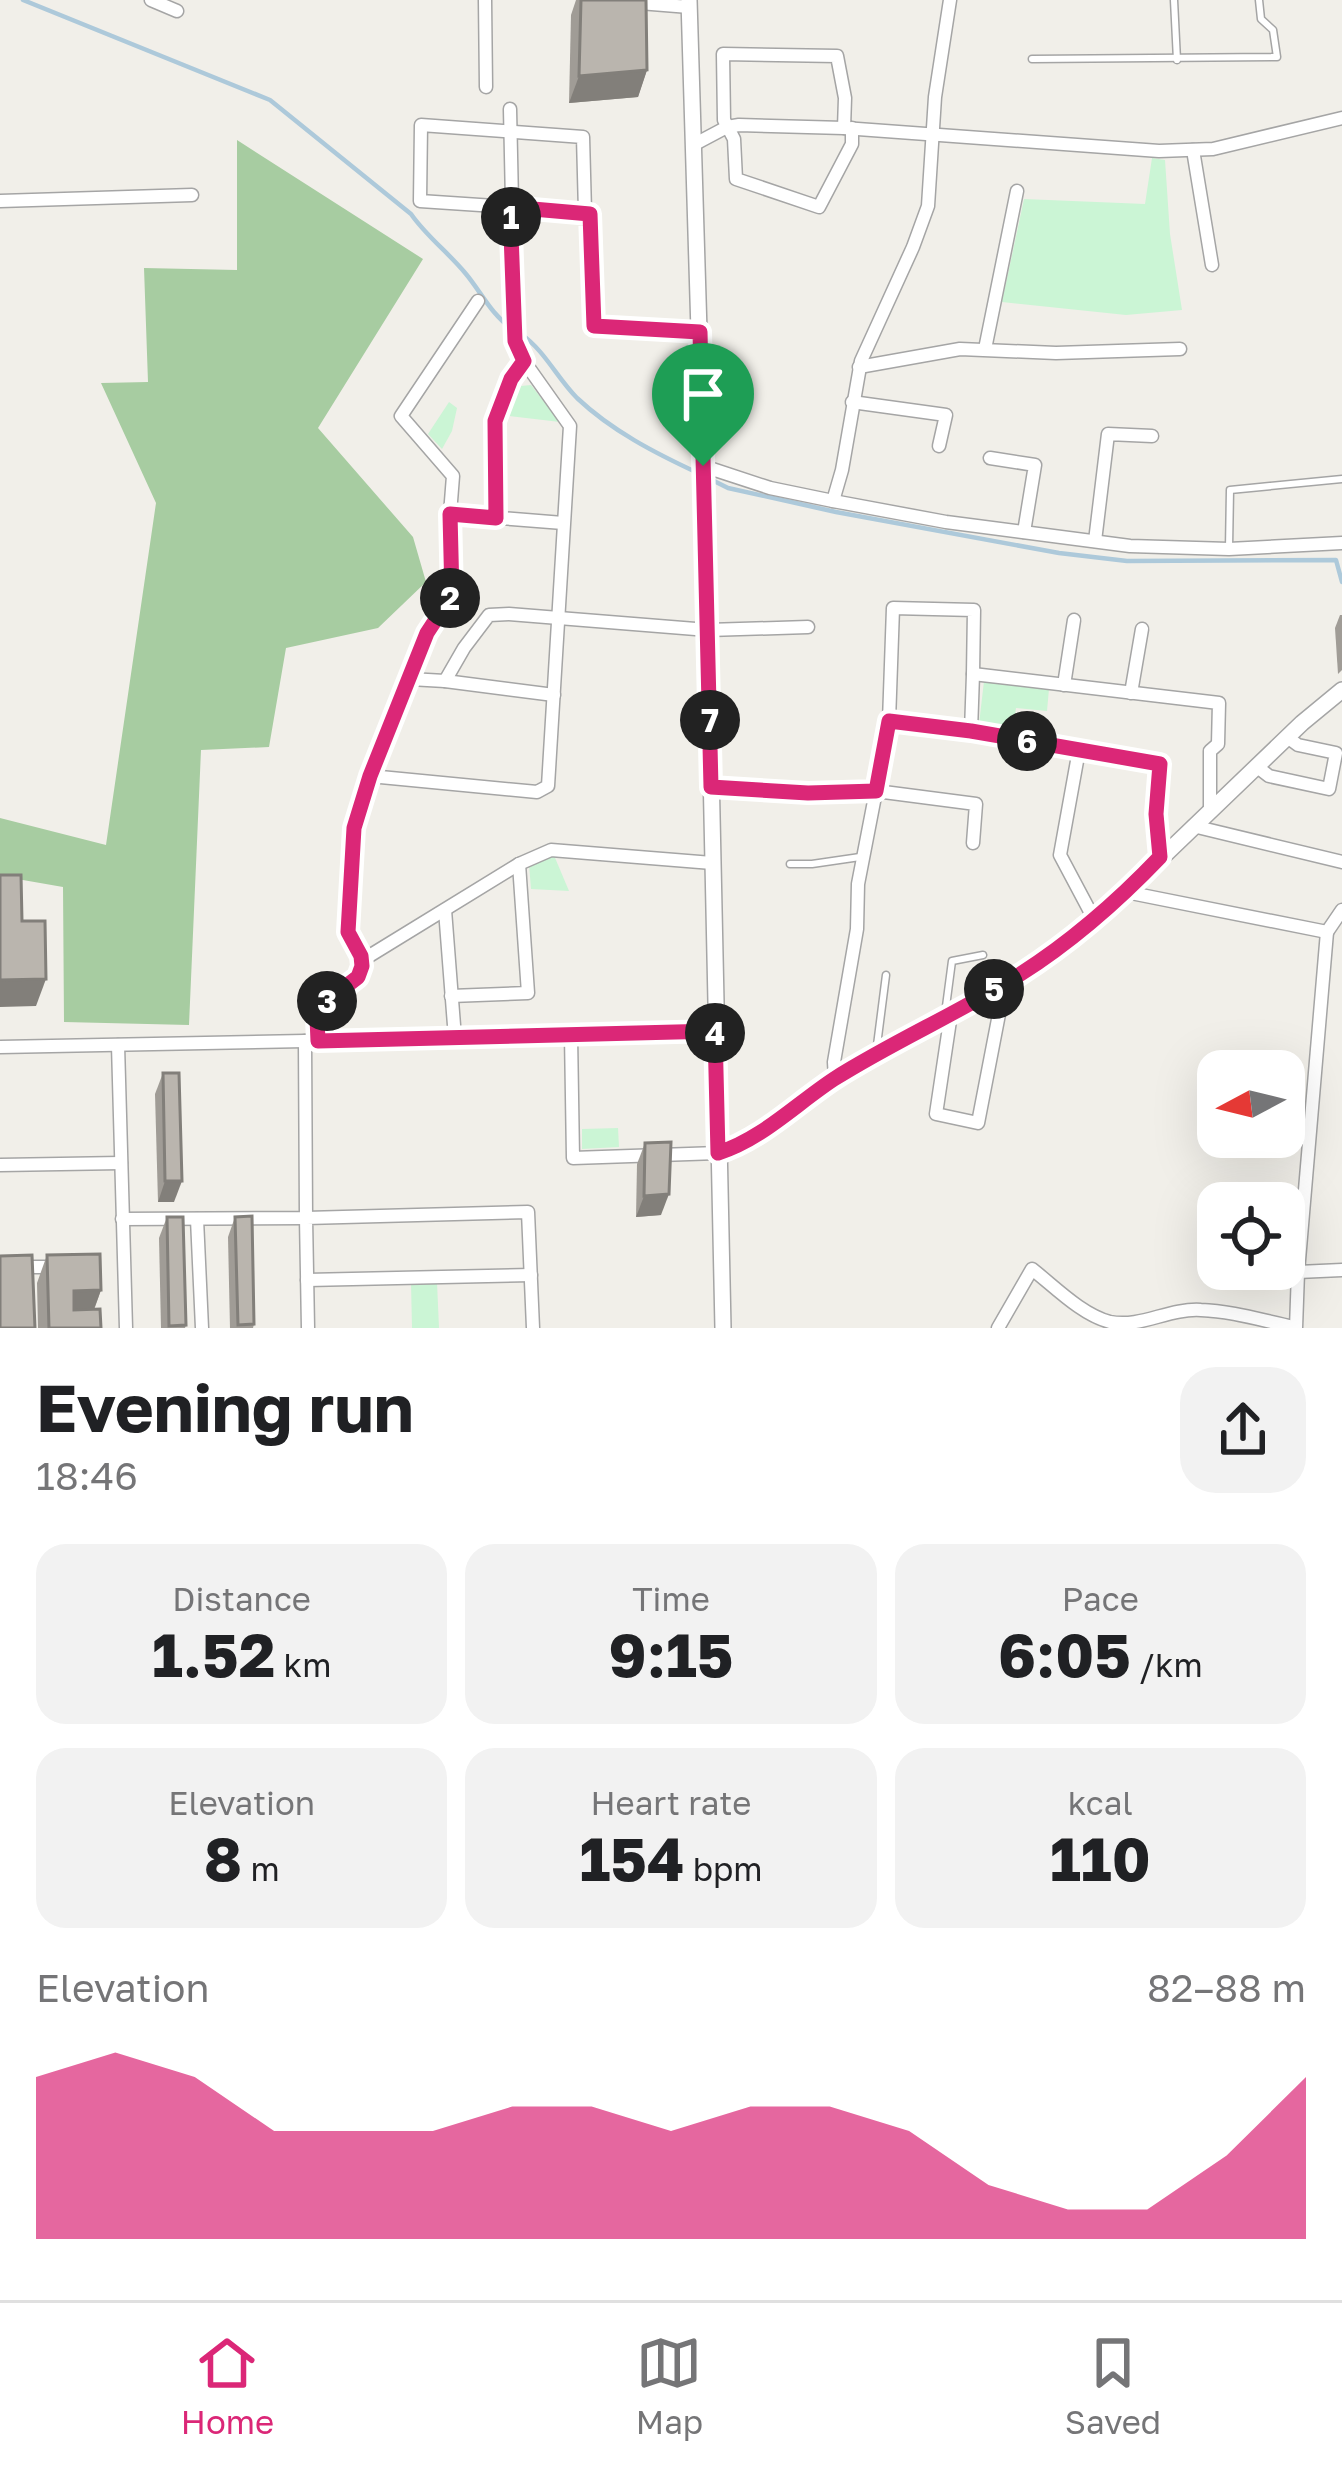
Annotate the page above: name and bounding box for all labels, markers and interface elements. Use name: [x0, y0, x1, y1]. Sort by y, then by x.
pin: 1: [481, 187, 541, 247]
text: 1: [503, 197, 520, 236]
pin: [652, 343, 754, 466]
icon: arrive: [670, 361, 736, 427]
pin: 2: [420, 568, 480, 628]
text: 2: [440, 578, 460, 617]
pin: 7: [680, 690, 740, 750]
text: 7: [701, 700, 719, 739]
pin: 6: [997, 711, 1057, 771]
text: 6: [1017, 721, 1037, 760]
pin: 5: [964, 959, 1024, 1019]
text: 5: [984, 969, 1004, 1008]
pin: 3: [297, 971, 357, 1031]
text: 3: [317, 981, 337, 1020]
pin: 4: [685, 1003, 745, 1063]
text: 4: [705, 1013, 725, 1052]
north arrow: [1197, 1050, 1305, 1158]
map controls: [1197, 1050, 1305, 1290]
button: locate: [1197, 1182, 1305, 1290]
text: Evening run: [36, 1367, 414, 1447]
button: share: [1180, 1367, 1306, 1493]
text: 18:46: [36, 1452, 138, 1499]
text: Distance: [172, 1579, 311, 1618]
text: Time: [632, 1579, 710, 1618]
text: Pace: [1062, 1579, 1139, 1618]
text: 1.52: [152, 1618, 275, 1690]
text: 9:15: [609, 1618, 733, 1690]
text: 6:05: [998, 1618, 1131, 1690]
text: km: [275, 1645, 331, 1684]
text: /km: [1131, 1645, 1203, 1684]
text: Elevation: [168, 1783, 315, 1822]
text: Heart rate: [590, 1783, 752, 1822]
text: kcal: [1068, 1783, 1133, 1822]
text: 8: [204, 1822, 242, 1894]
text: 154: [579, 1822, 684, 1894]
text: 110: [1050, 1822, 1151, 1894]
text: m: [242, 1849, 280, 1888]
text: bpm: [684, 1849, 763, 1888]
text: Elevation: [36, 1964, 209, 2011]
text: 82–88 m: [1147, 1964, 1306, 2011]
tab: Home: [181, 2330, 274, 2441]
tab: Map: [636, 2330, 703, 2441]
tab: Saved: [1065, 2330, 1161, 2441]

